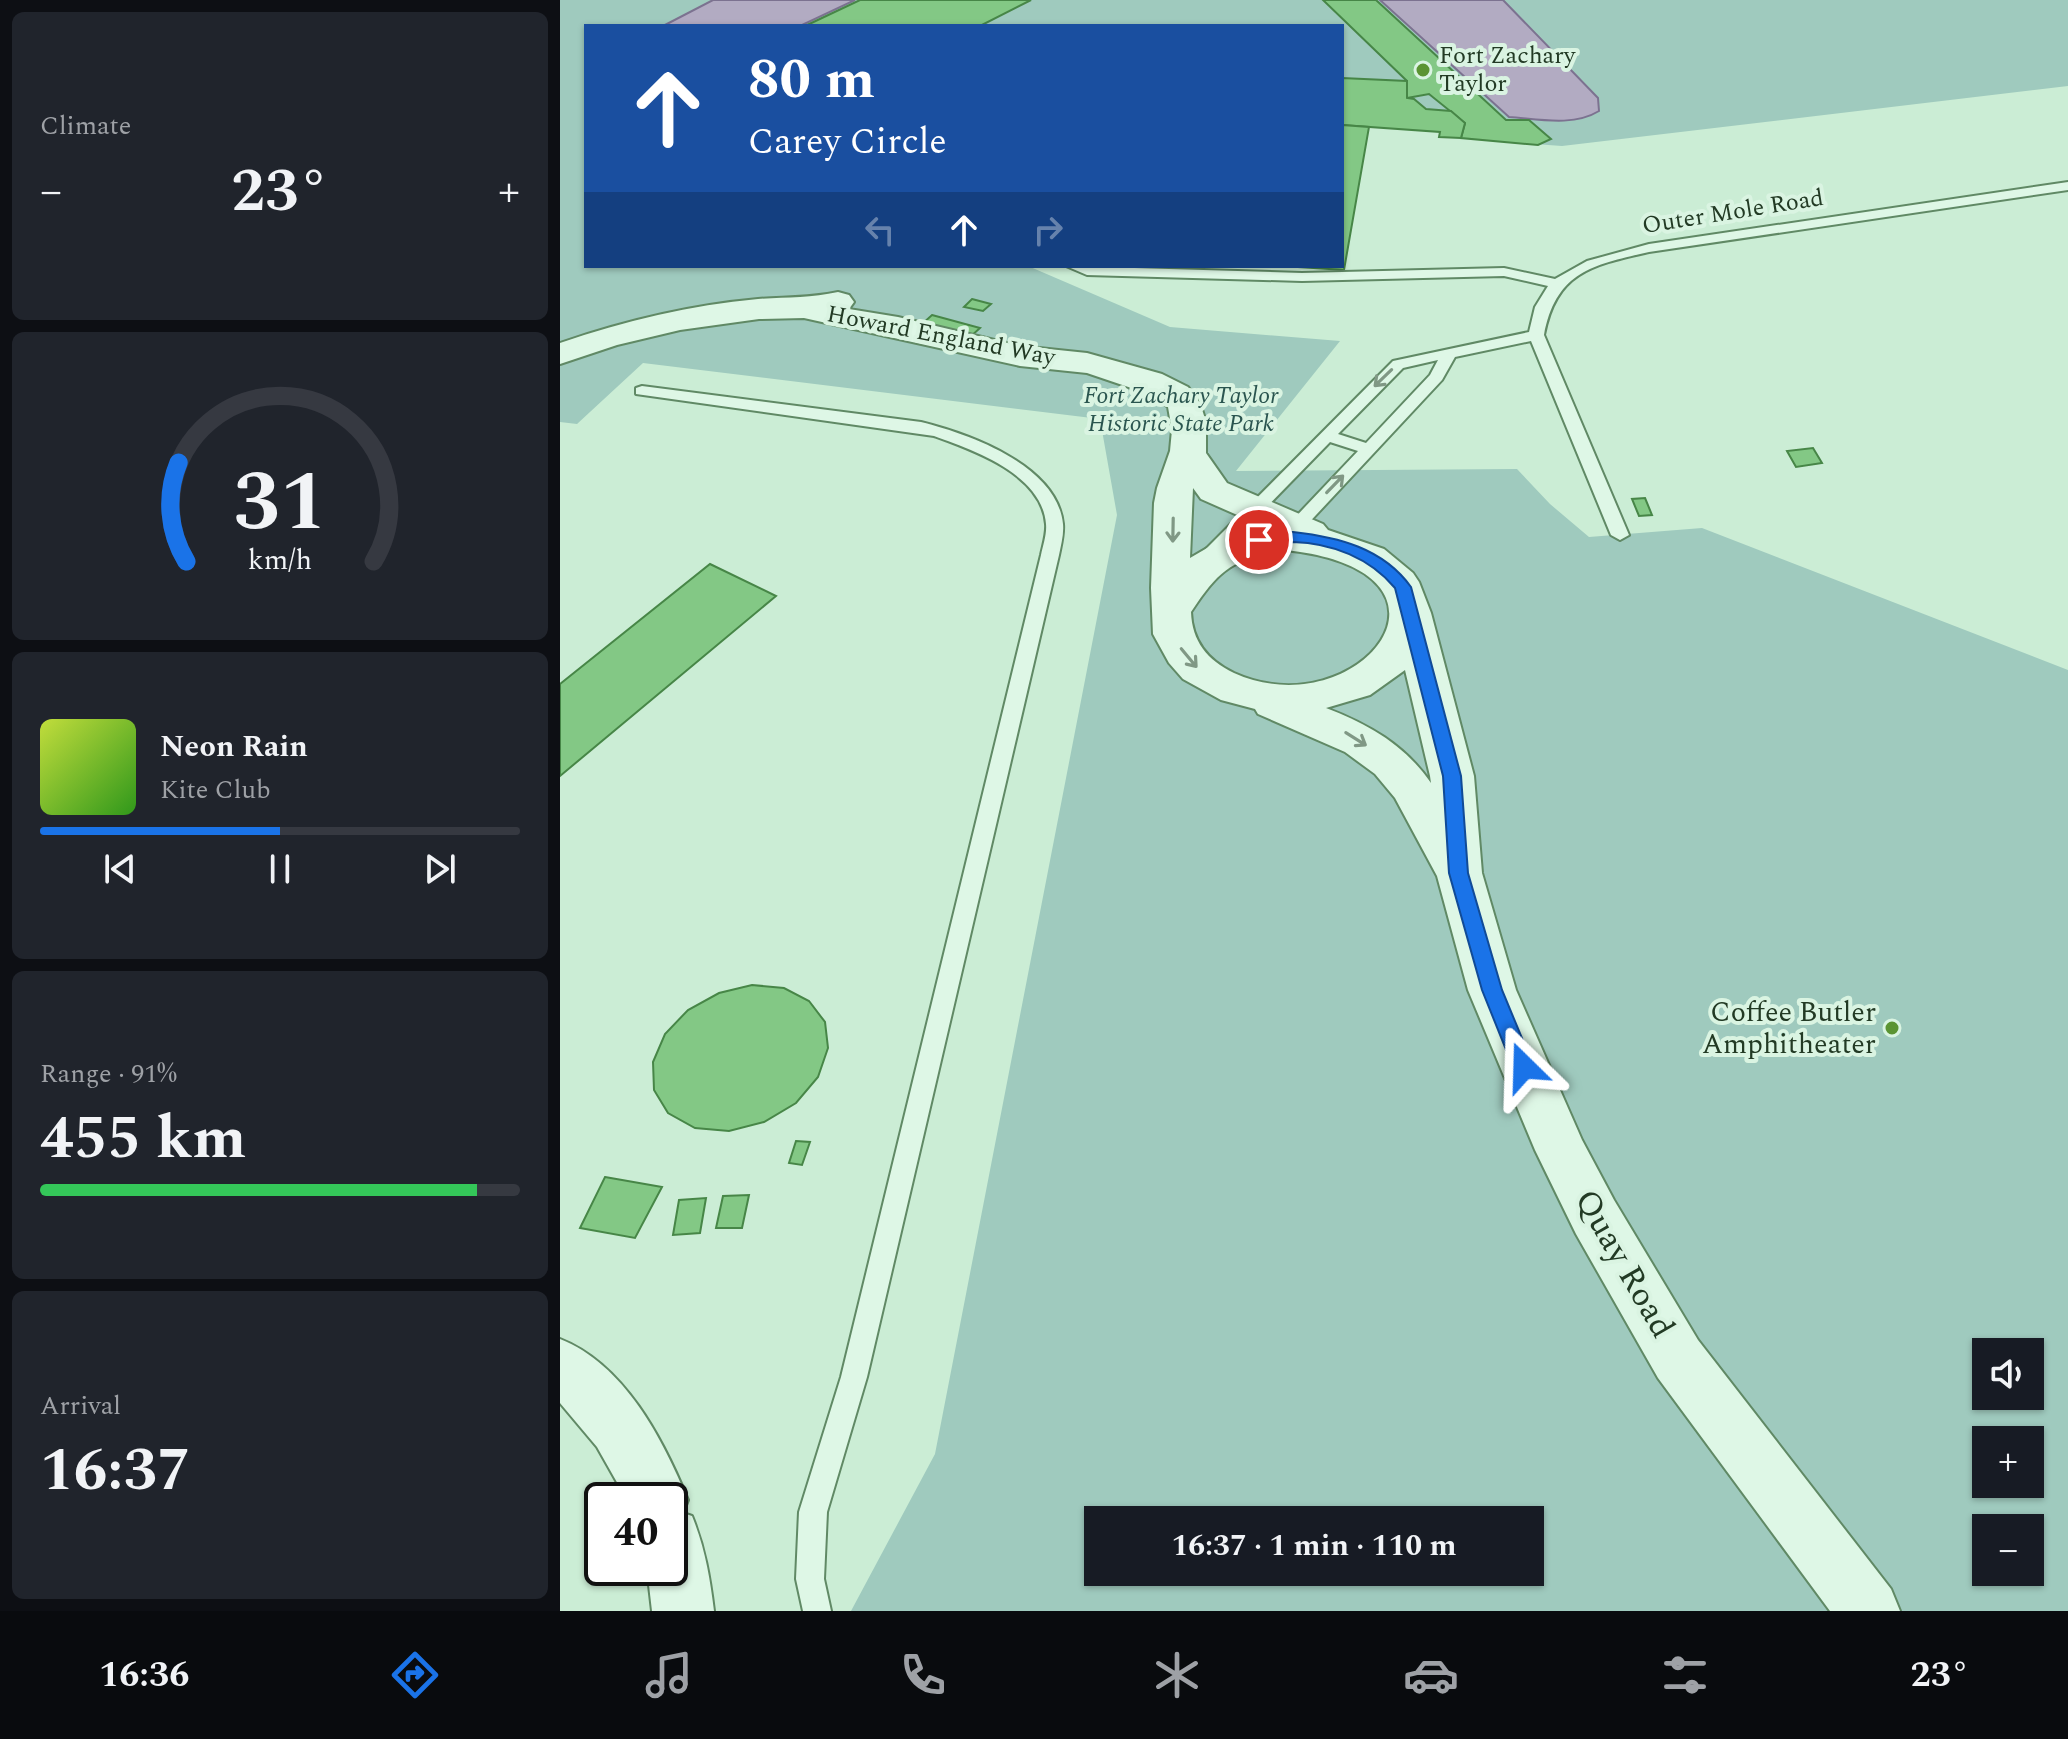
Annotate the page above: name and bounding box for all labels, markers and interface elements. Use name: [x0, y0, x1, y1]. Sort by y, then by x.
text: 80 m: [748, 38, 875, 123]
place label: Fort Zachary Taylor: [1439, 38, 1577, 102]
icon: ahead: [616, 56, 720, 160]
marker: Fort Zachary Taylor: [1414, 61, 1432, 79]
text: Climate: [40, 106, 131, 146]
text: Carey Circle: [748, 115, 947, 170]
text: 23°: [231, 146, 329, 238]
text: −: [40, 158, 62, 225]
text: +: [498, 158, 520, 225]
street label: Outer Mole Road: [1640, 180, 1826, 244]
icon: left: [858, 208, 902, 252]
icon: ahead: [942, 208, 986, 252]
icon: right: [1026, 208, 1070, 252]
street label: Howard England Way: [824, 296, 1060, 376]
one-way arrow: [1374, 368, 1393, 387]
park label: Fort Zachary Taylor Historic State Park: [1083, 378, 1279, 442]
text: 31: [233, 439, 327, 566]
one-way arrow: [1325, 474, 1344, 494]
pin: [1225, 506, 1293, 574]
one-way arrow: [1166, 516, 1181, 543]
icon: arrive: [1237, 518, 1281, 562]
text: km/h: [248, 539, 312, 582]
one-way arrow: [1180, 647, 1198, 667]
text: Neon Rain: [160, 724, 308, 770]
one-way arrow: [1344, 732, 1367, 748]
text: Kite Club: [160, 770, 271, 810]
icon: previous: [98, 847, 142, 891]
icon: pause: [258, 847, 302, 891]
icon: next: [418, 847, 462, 891]
place label: Coffee Butler Amphitheater: [1702, 991, 1876, 1066]
marker: Coffee Butler Amphitheater: [1883, 1019, 1901, 1037]
position arrow: [1482, 1025, 1566, 1109]
text: Range · 91%: [40, 1054, 177, 1094]
text: 455 km: [40, 1093, 246, 1185]
street label: Quay Road: [1560, 1180, 1688, 1348]
map controls: [1972, 1338, 2044, 1586]
button: sound: [1972, 1338, 2044, 1410]
text: Arrival: [40, 1386, 121, 1426]
text: 16:37: [40, 1425, 191, 1517]
button: +: [1972, 1426, 2044, 1498]
speed limit sign: 40: [584, 1482, 688, 1586]
button: −: [1972, 1514, 2044, 1586]
text: 16:37 · 1 min · 110 m: [1171, 1523, 1457, 1569]
icon: directions: [387, 1647, 443, 1703]
icon: music: [641, 1647, 697, 1703]
icon: phone: [895, 1647, 951, 1703]
icon: climate: [1149, 1647, 1205, 1703]
icon: car: [1403, 1647, 1459, 1703]
icon: filters: [1657, 1647, 1713, 1703]
text: 16:36: [99, 1648, 189, 1703]
text: 23°: [1911, 1648, 1969, 1703]

